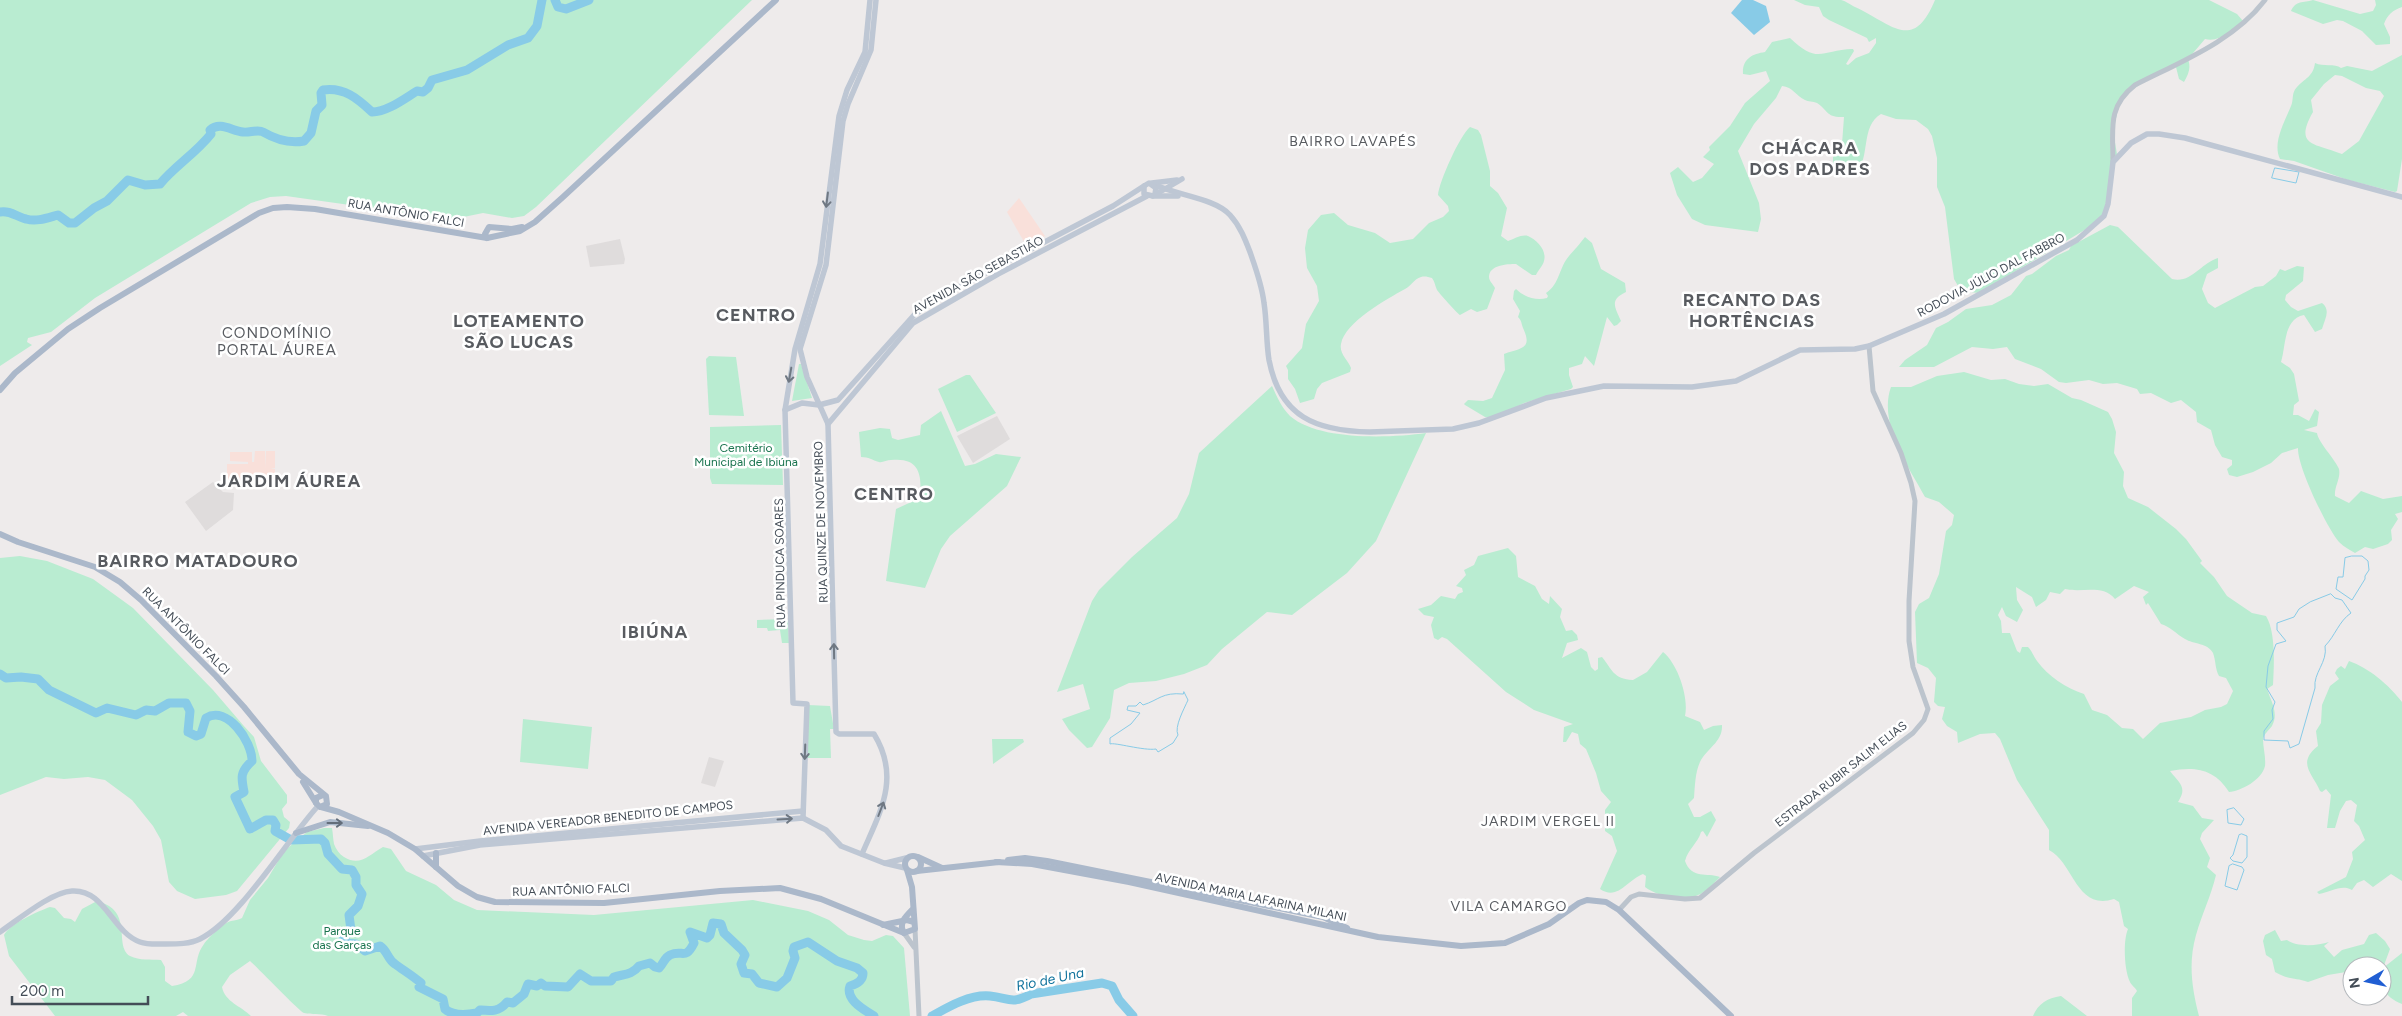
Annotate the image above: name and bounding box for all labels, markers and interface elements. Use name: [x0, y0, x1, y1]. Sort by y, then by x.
district label: BAIRRO LAVAPÉS: [1289, 133, 1417, 150]
district label: CHÁCARA DOS PADRES: [1749, 137, 1871, 180]
one-way arrow: [822, 191, 832, 207]
street label: RUA ANTÔNIO FALCI: [347, 196, 465, 230]
street label: RODOVIA JÚLIO DAL FABBRO: [1915, 230, 2067, 320]
street label: AVENIDA SÃO SEBASTIÃO: [910, 233, 1046, 317]
district label: RECANTO DAS HORTÊNCIAS: [1683, 289, 1821, 332]
district label: CENTRO: [716, 304, 796, 326]
district label: LOTEAMENTO SÃO LUCAS: [453, 310, 585, 353]
district label: CONDOMÍNIO PORTAL ÁUREA: [217, 324, 337, 359]
one-way arrow: [785, 367, 794, 383]
park label: Cemitério Municipal de Ibiúna: [694, 441, 798, 469]
street label: RUA QUINZE DE NOVEMBRO: [811, 441, 831, 603]
district label: JARDIM ÁUREA: [217, 470, 361, 492]
district label: CENTRO: [854, 483, 934, 505]
street label: RUA PINDUCA SOARES: [772, 498, 788, 628]
district label: BAIRRO MATADOURO: [97, 550, 299, 572]
street label: RUA ANTÔNIO FALCI: [139, 584, 233, 678]
district label: IBIÚNA: [622, 621, 688, 643]
one-way arrow: [829, 643, 839, 659]
street label: ESTRADA RUBIR SALIM ELIAS: [1772, 718, 1910, 830]
one-way arrow: [800, 744, 809, 760]
street label: AVENIDA VEREADOR BENEDITO DE CAMPOS: [482, 798, 734, 838]
one-way arrow: [877, 802, 886, 817]
district label: JARDIM VERGEL II: [1481, 813, 1615, 830]
one-way arrow: [777, 814, 793, 823]
one-way arrow: [326, 818, 343, 828]
street label: AVENIDA MARIA LAFARINA MILANI: [1154, 870, 1348, 924]
street label: RUA ANTÔNIO FALCI: [512, 881, 630, 899]
district label: VILA CAMARGO: [1451, 898, 1567, 915]
park label: Parque das Garças: [312, 924, 372, 952]
north arrow: [2342, 956, 2392, 1006]
water label: Rio de Una: [1015, 964, 1086, 995]
scale bar: [12, 974, 149, 1006]
text: N: [2345, 976, 2364, 990]
text: 200 m: [20, 982, 64, 1000]

